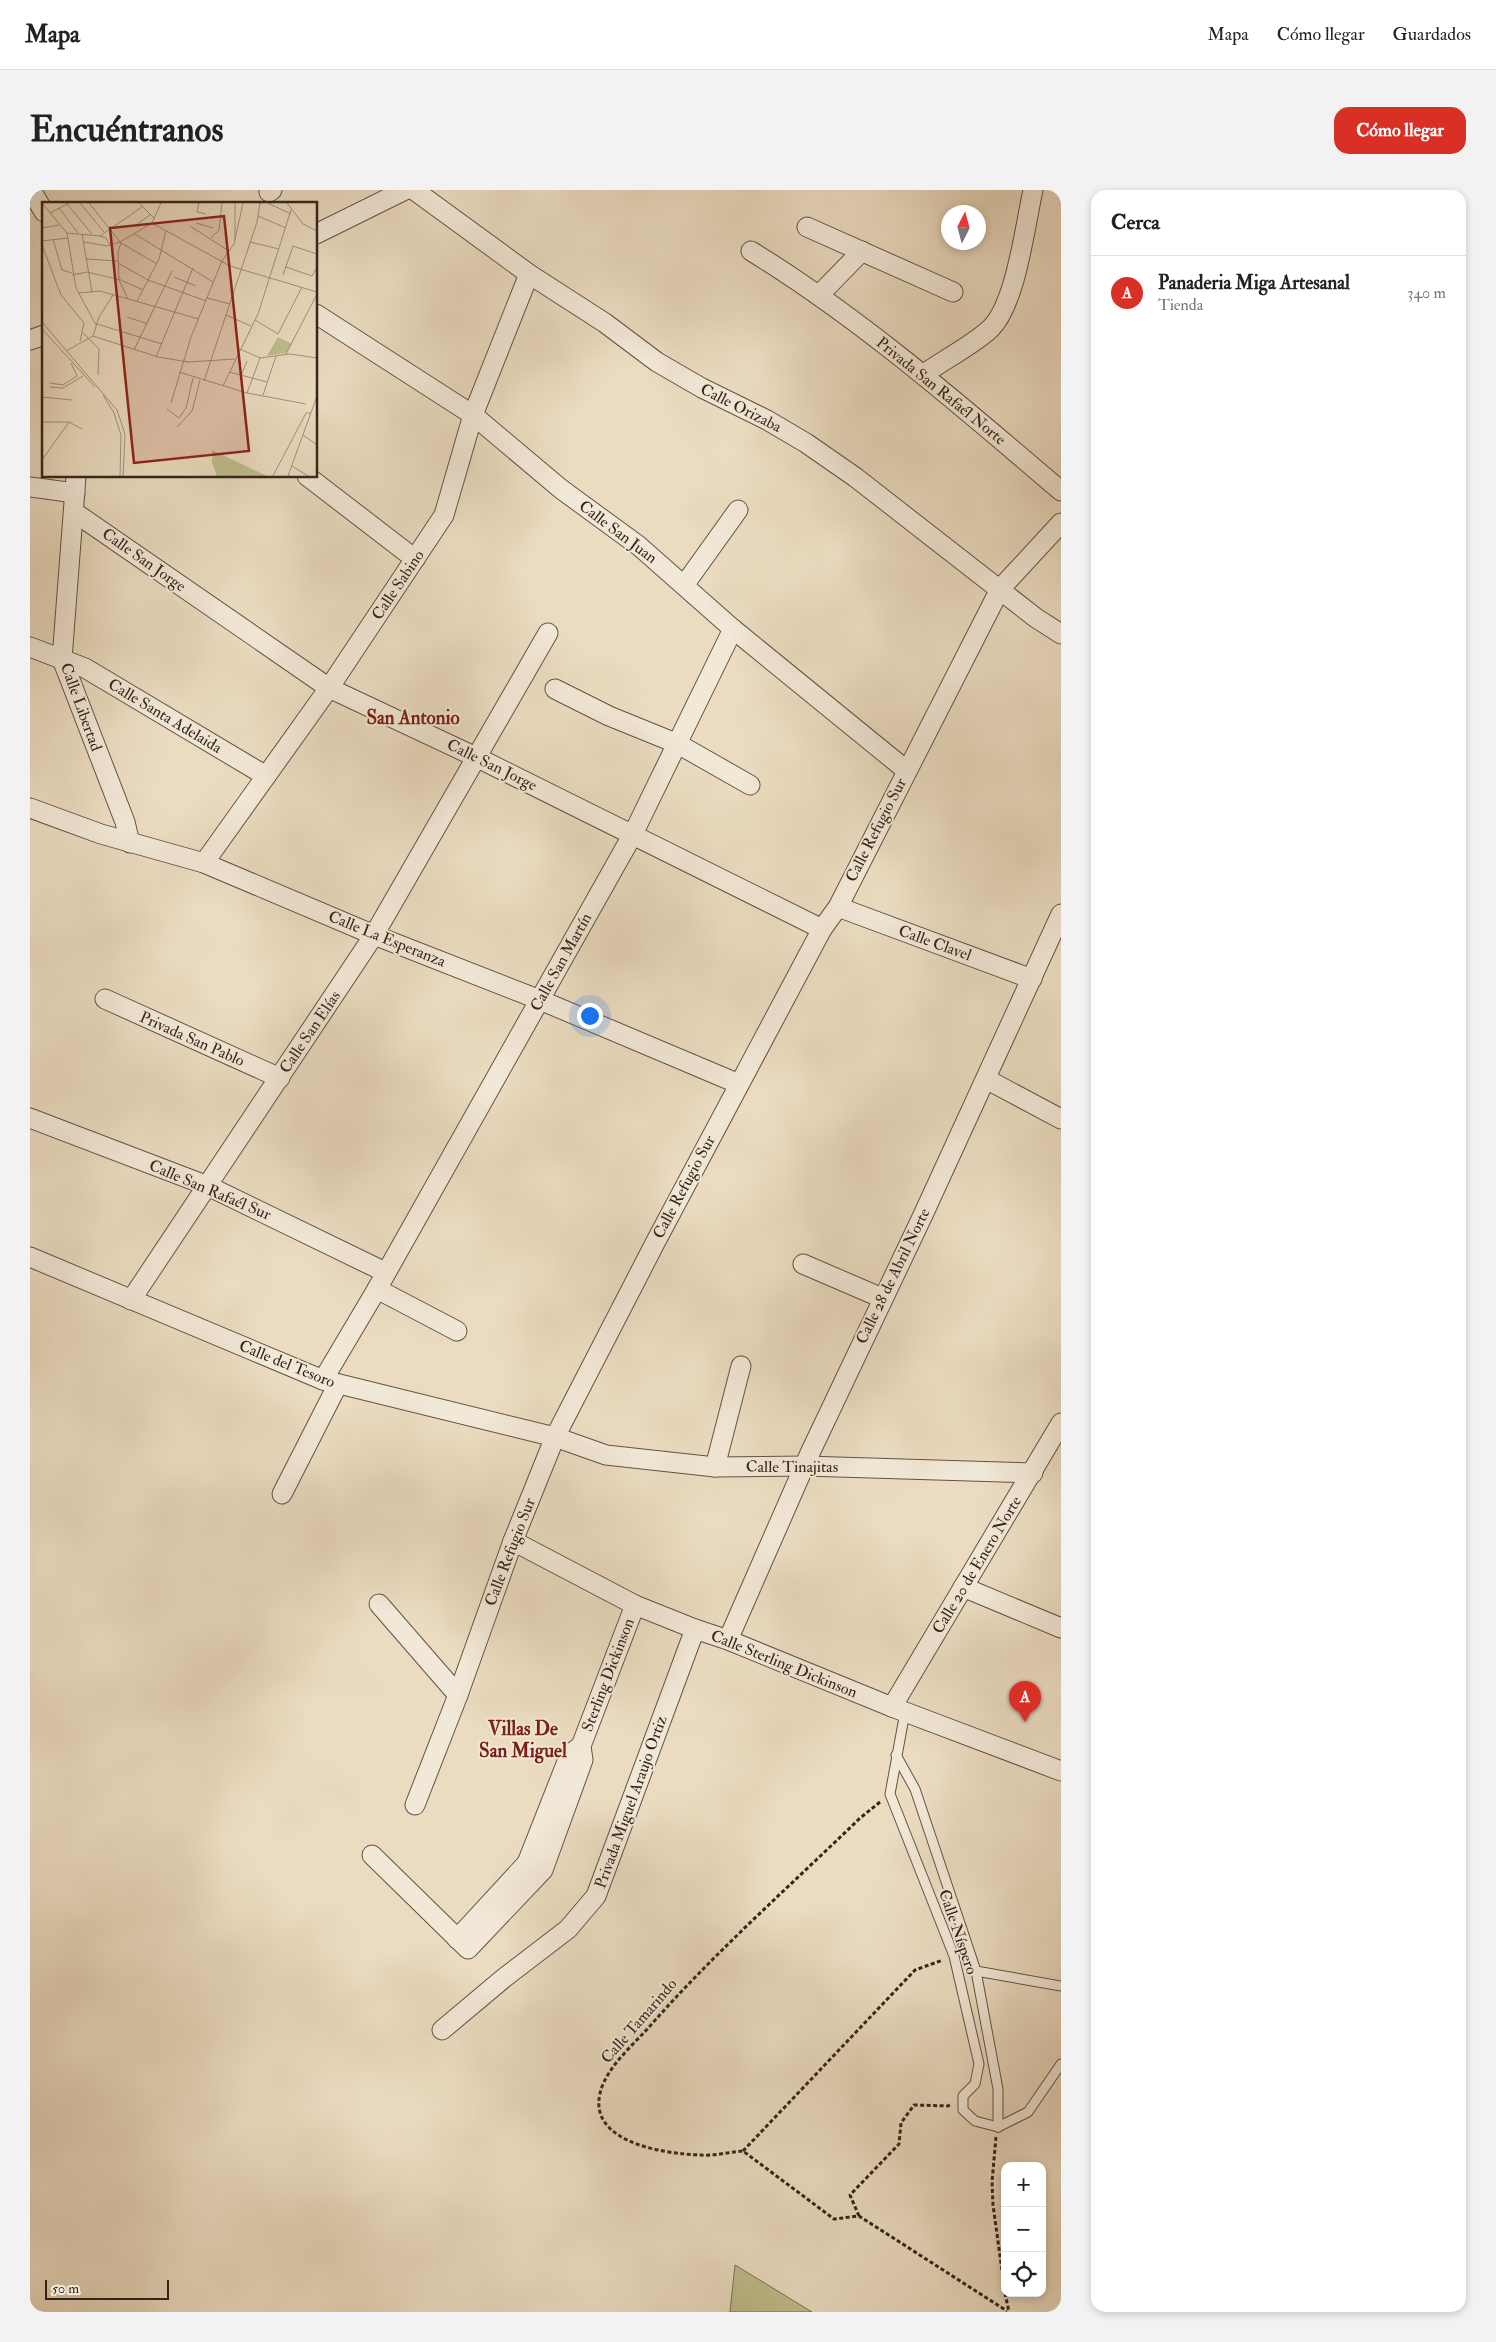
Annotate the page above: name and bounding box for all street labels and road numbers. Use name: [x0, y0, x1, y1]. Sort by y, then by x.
street label: Privada San Rafaél Norte: [872, 333, 1010, 450]
street label: Calle Orizaba: [697, 379, 785, 437]
street label: Calle San Juan: [574, 496, 661, 569]
street label: Calle San Jorge: [98, 524, 190, 597]
street label: Calle Sabino: [367, 546, 429, 624]
street label: Calle Libertad: [56, 660, 106, 754]
street label: Calle Santa Adelaida: [104, 674, 226, 758]
street label: Calle San Jorge: [443, 735, 541, 796]
street label: Calle Refugio Sur: [841, 775, 911, 885]
street label: Calle La Esperanza: [325, 906, 449, 973]
street label: Calle San Martín: [526, 909, 596, 1015]
street label: Calle Clavel: [896, 921, 974, 965]
street label: Calle San Elías: [275, 987, 345, 1077]
street label: Privada San Pablo: [136, 1007, 248, 1071]
street label: Calle Refugio Sur: [648, 1132, 720, 1242]
street label: Calle San Rafaél Sur: [146, 1155, 274, 1225]
street label: Calle 28 de Abril Norte: [851, 1205, 935, 1347]
street label: Calle del Tesoro: [236, 1336, 338, 1392]
street label: Calle Tinajitas: [746, 1457, 838, 1477]
street label: Calle 20 de Enero Norte: [928, 1492, 1026, 1637]
street label: Calle Refugio Sur: [480, 1495, 540, 1609]
street label: Sterling Dickinson: [577, 1615, 639, 1735]
street label: Calle Sterling Dickinson: [708, 1625, 860, 1703]
street label: Privada Miguel Araujo Ortiz: [590, 1712, 672, 1891]
street label: Calle Níspero: [933, 1887, 982, 1978]
street label: Calle Tamarindo: [597, 1974, 682, 2068]

